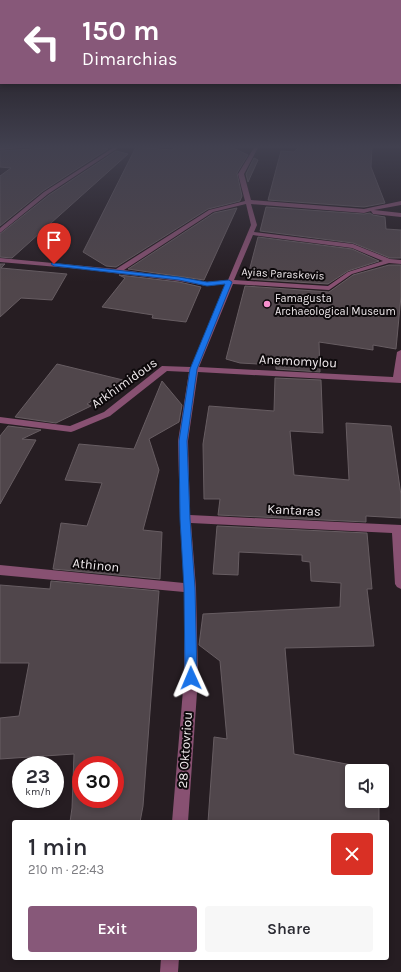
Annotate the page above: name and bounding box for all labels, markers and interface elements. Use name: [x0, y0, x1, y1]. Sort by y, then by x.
text: 150 m: [82, 14, 160, 47]
icon: left: [16, 16, 68, 68]
text: Dimarchias: [82, 48, 177, 70]
pin: [37, 223, 71, 264]
icon: arrive: [43, 229, 65, 251]
street label: Ayias Paraskevis: [241, 265, 325, 283]
place label: Famagusta Archaeological Museum: [275, 292, 396, 318]
marker: Famagusta Archaeological Museum: [262, 299, 272, 309]
street label: Anemomylou: [259, 351, 337, 371]
street label: Arkhimidous: [88, 355, 160, 411]
street label: Kantaras: [267, 501, 321, 519]
street label: Athinon: [72, 555, 120, 575]
position arrow: [170, 657, 212, 699]
street label: 28 Oktovriou: [175, 711, 195, 789]
speed limit sign: 30: [72, 756, 124, 808]
map controls: [345, 764, 389, 808]
button: sound: [345, 764, 389, 808]
text: 23: [26, 765, 50, 788]
text: km/h: [25, 786, 51, 798]
text: 1 min: [28, 833, 88, 861]
button: close: [331, 833, 373, 875]
text: 210 m · 22:43: [28, 862, 104, 877]
button: Exit: [28, 906, 197, 952]
button: Share: [205, 906, 373, 952]

